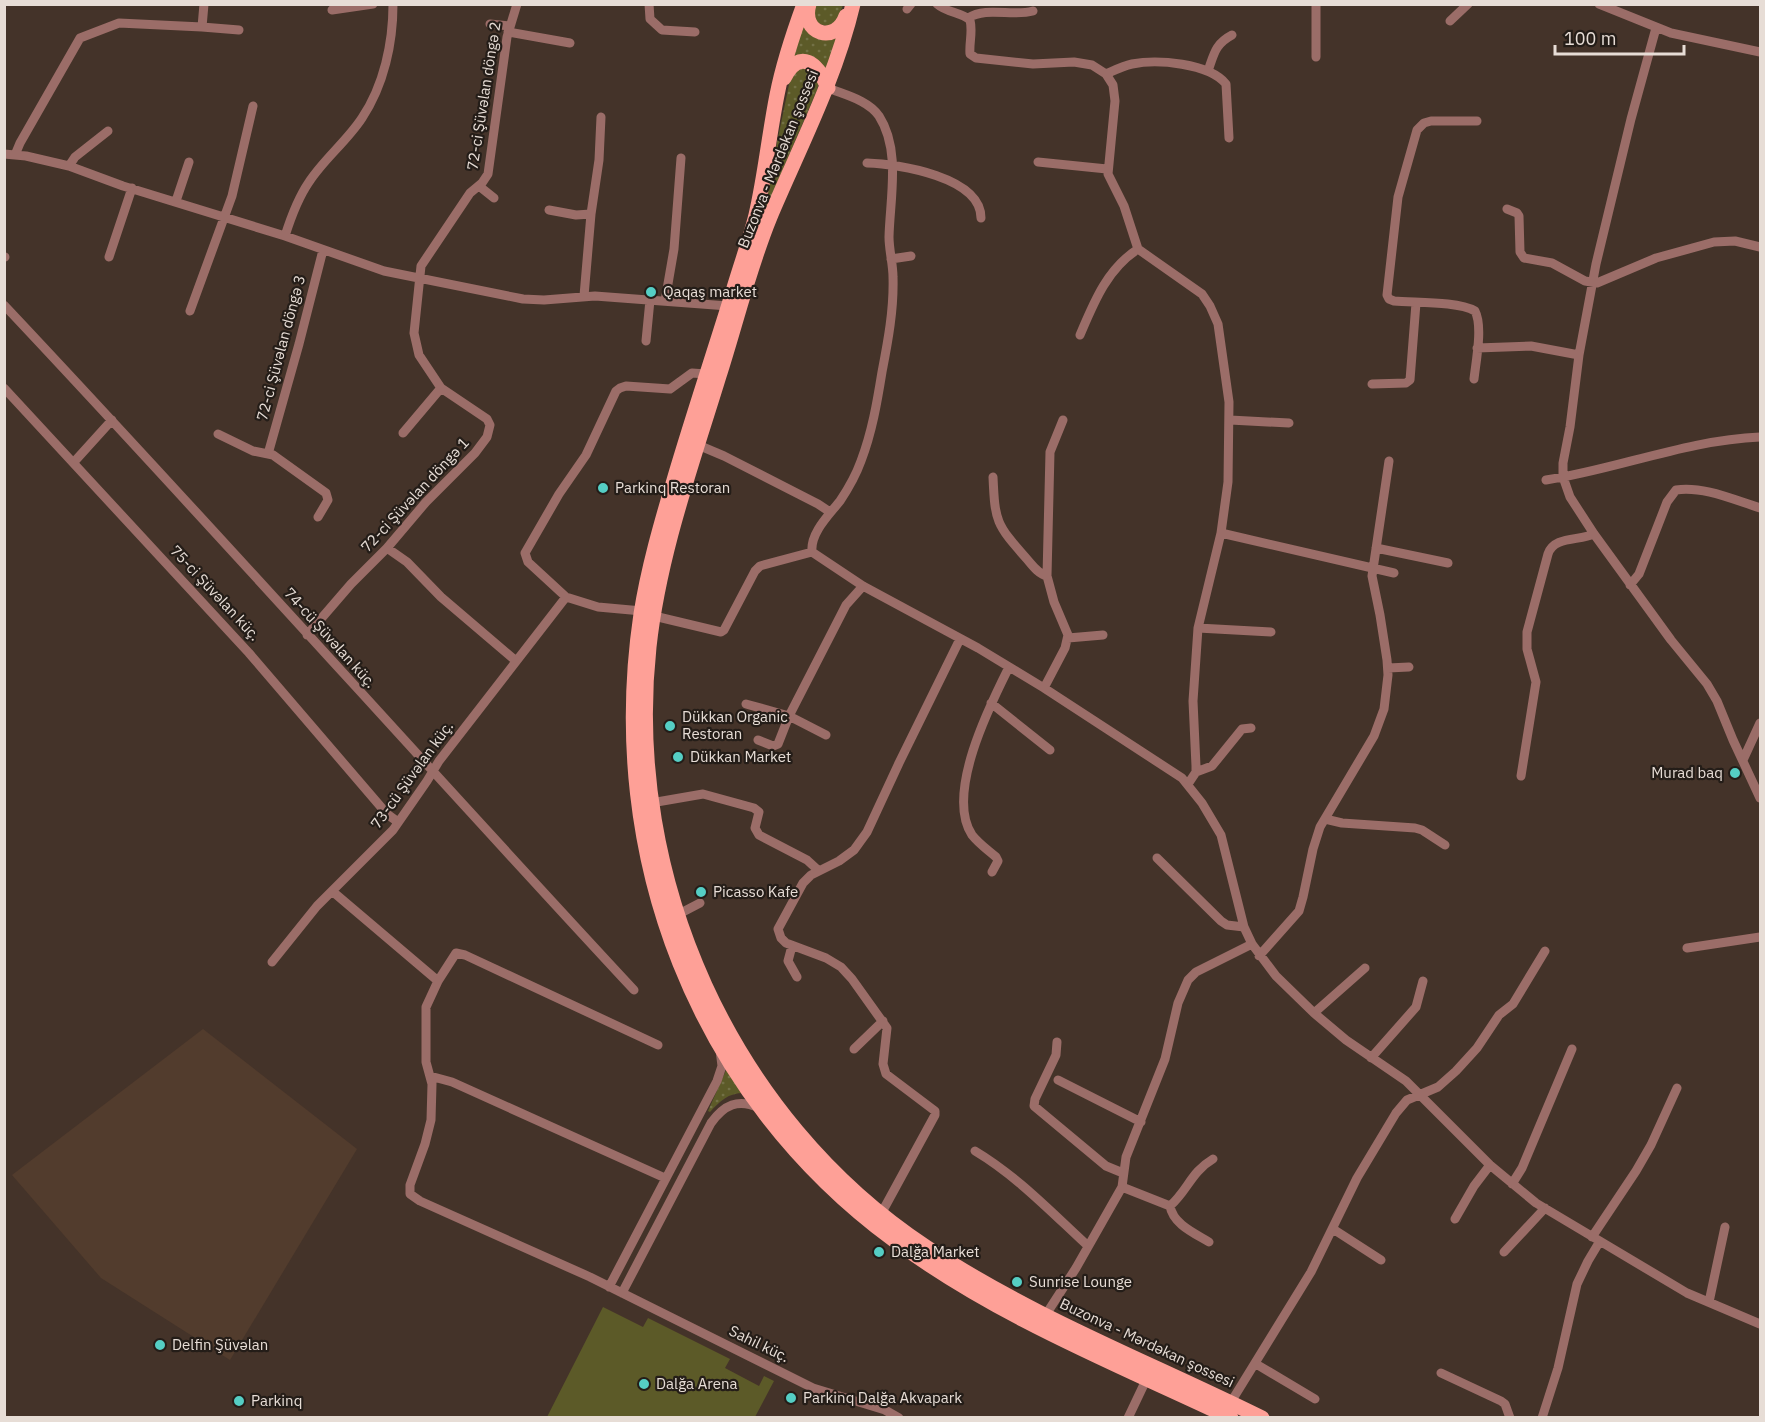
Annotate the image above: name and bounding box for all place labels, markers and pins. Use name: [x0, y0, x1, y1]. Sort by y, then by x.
place label: Qaqaş market: [663, 282, 757, 301]
marker: Qaqaş market: [644, 285, 658, 299]
place label: Parkinq Restoran: [615, 478, 730, 497]
marker: Parkinq Restoran: [596, 481, 610, 495]
place label: Dükkan Organic Restoran: [682, 707, 788, 743]
marker: Dükkan Organic Restoran: [663, 719, 677, 733]
place label: Dükkan Market: [690, 747, 791, 766]
marker: Dükkan Market: [671, 750, 685, 764]
place label: Murad baq: [1651, 763, 1723, 782]
marker: Murad baq: [1728, 766, 1742, 780]
place label: Picasso Kafe: [713, 882, 798, 901]
marker: Picasso Kafe: [694, 885, 708, 899]
place label: Dalğa Market: [891, 1242, 979, 1261]
marker: Dalğa Market: [872, 1245, 886, 1259]
place label: Sunrise Lounge: [1029, 1272, 1132, 1291]
marker: Sunrise Lounge: [1010, 1275, 1024, 1289]
place label: Delfin Şüvəlan: [172, 1335, 268, 1354]
marker: Delfin Şüvəlan: [153, 1338, 167, 1352]
place label: Dalğa Arena: [656, 1374, 737, 1393]
marker: Dalğa Arena: [637, 1377, 651, 1391]
place label: Parkinq Dalğa Akvapark: [803, 1388, 962, 1407]
place label: Parkinq: [251, 1391, 302, 1410]
marker: Parkinq Dalğa Akvapark: [784, 1391, 798, 1405]
marker: Parkinq: [232, 1394, 246, 1408]

